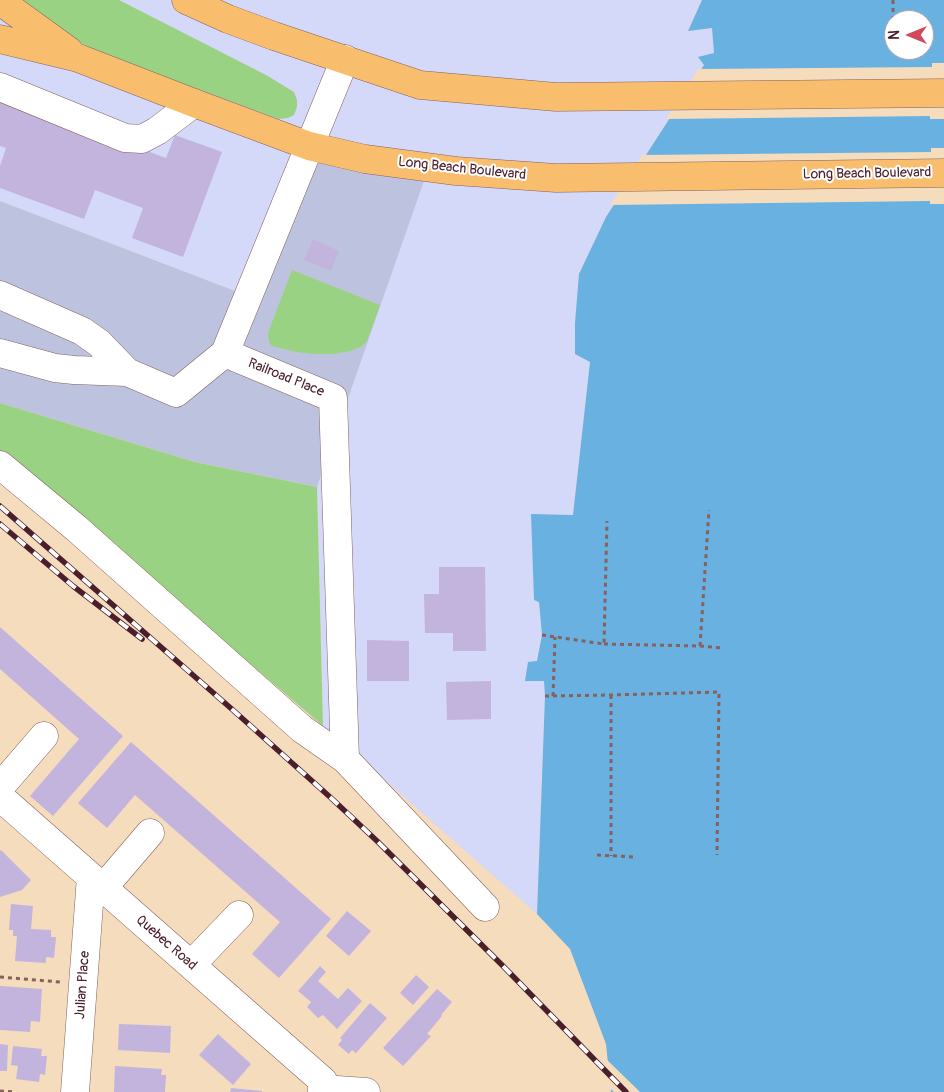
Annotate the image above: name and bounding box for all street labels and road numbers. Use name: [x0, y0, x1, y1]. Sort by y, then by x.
street label: Long Beach Boulevard: [397, 154, 527, 184]
street label: Long Beach Boulevard: [803, 164, 931, 184]
street label: Railroad Place: [245, 355, 327, 401]
street label: Quebec Road: [132, 912, 200, 974]
street label: Julian Place: [72, 950, 94, 1020]

